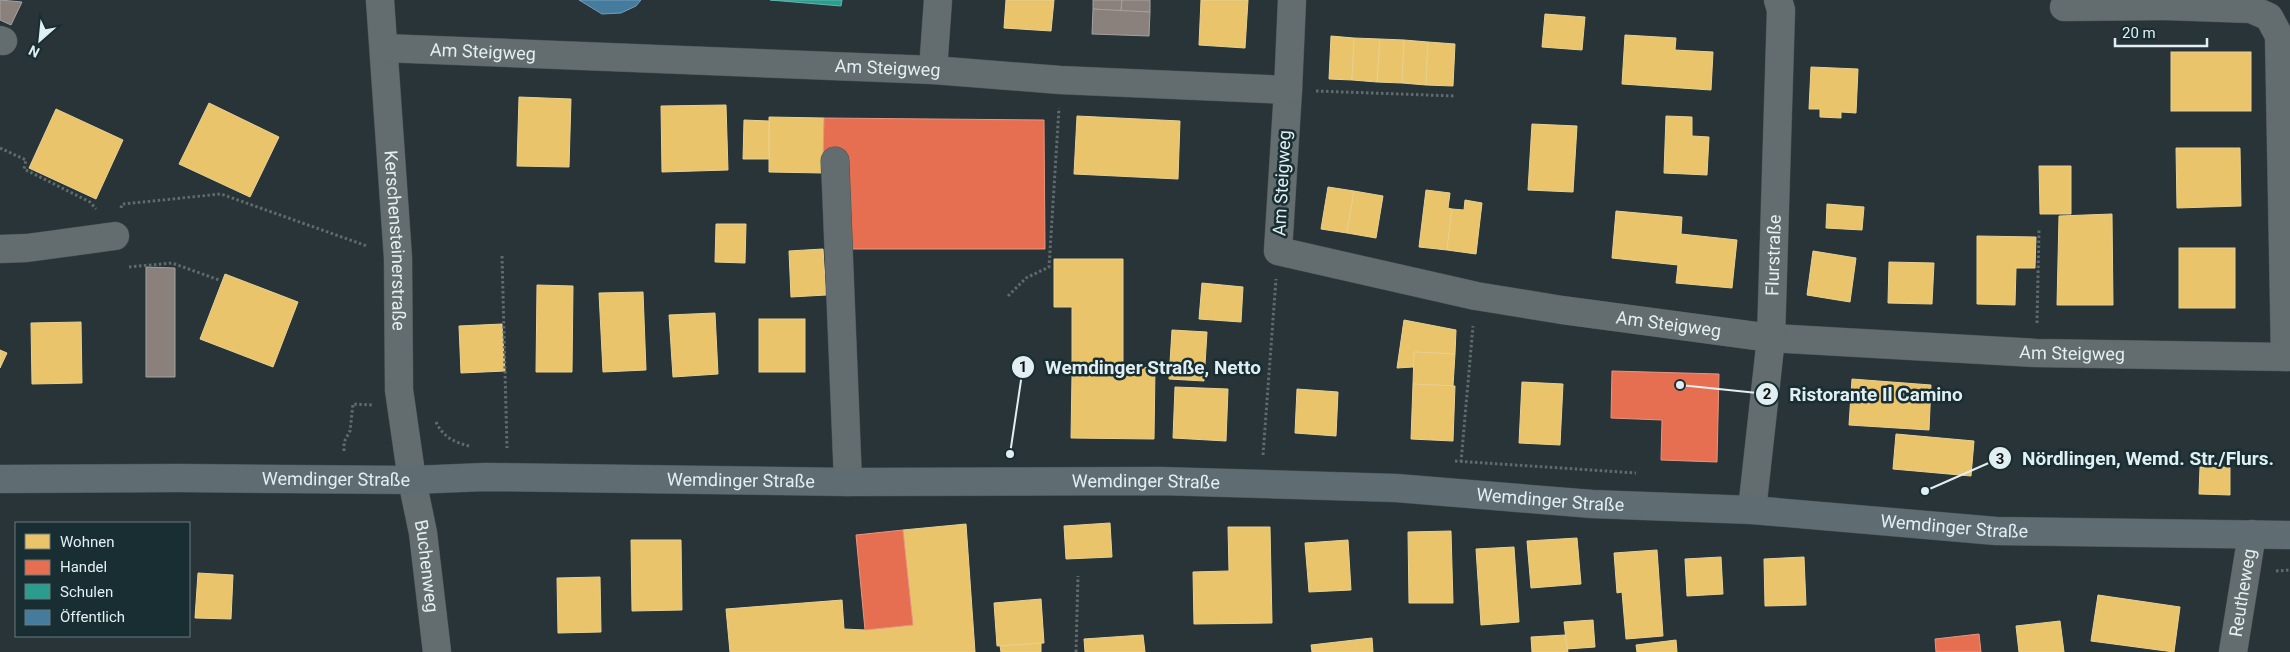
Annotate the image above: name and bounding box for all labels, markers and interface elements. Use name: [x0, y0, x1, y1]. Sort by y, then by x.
north arrow: [15, 15, 65, 65]
scale bar: [2115, 15, 2208, 47]
text: 20 m: [2122, 24, 2156, 42]
street label: Am Steigweg: [430, 39, 536, 64]
text: N: [26, 42, 42, 61]
street label: Am Steigweg: [834, 55, 941, 81]
street label: Am Steigweg: [1268, 130, 1295, 236]
street label: Kerschensteinerstraße: [381, 150, 410, 331]
street label: Flurstraße: [1761, 214, 1785, 296]
street label: Am Steigweg: [1615, 306, 1722, 341]
street label: Am Steigweg: [2019, 341, 2125, 364]
callout: Wemdinger Straße, Netto: [1011, 350, 1271, 384]
text: Wemdinger Straße, Netto: [1045, 356, 1261, 379]
text: 1: [1019, 358, 1027, 376]
callout: Ristorante Il Camino: [1755, 377, 1973, 411]
text: Ristorante Il Camino: [1789, 383, 1963, 406]
text: 2: [1763, 385, 1772, 403]
callout: Nördlingen, Wemd. Str./Flurs.: [1987, 441, 2284, 475]
text: Nördlingen, Wemd. Str./Flurs.: [2022, 447, 2274, 470]
text: 3: [1996, 450, 2004, 468]
street label: Wemdinger Straße: [262, 468, 410, 490]
street label: Wemdinger Straße: [667, 469, 815, 492]
street label: Wemdinger Straße: [1072, 470, 1220, 493]
street label: Wemdinger Straße: [1476, 484, 1625, 515]
street label: Wemdinger Straße: [1880, 510, 2028, 541]
street label: Buchenweg: [411, 518, 443, 614]
legend: [15, 522, 190, 637]
text: Wohnen: [60, 533, 114, 551]
street label: Reutheweg: [2225, 547, 2259, 638]
text: Handel: [60, 558, 107, 576]
text: Schulen: [60, 583, 113, 601]
text: Öffentlich: [60, 608, 125, 626]

